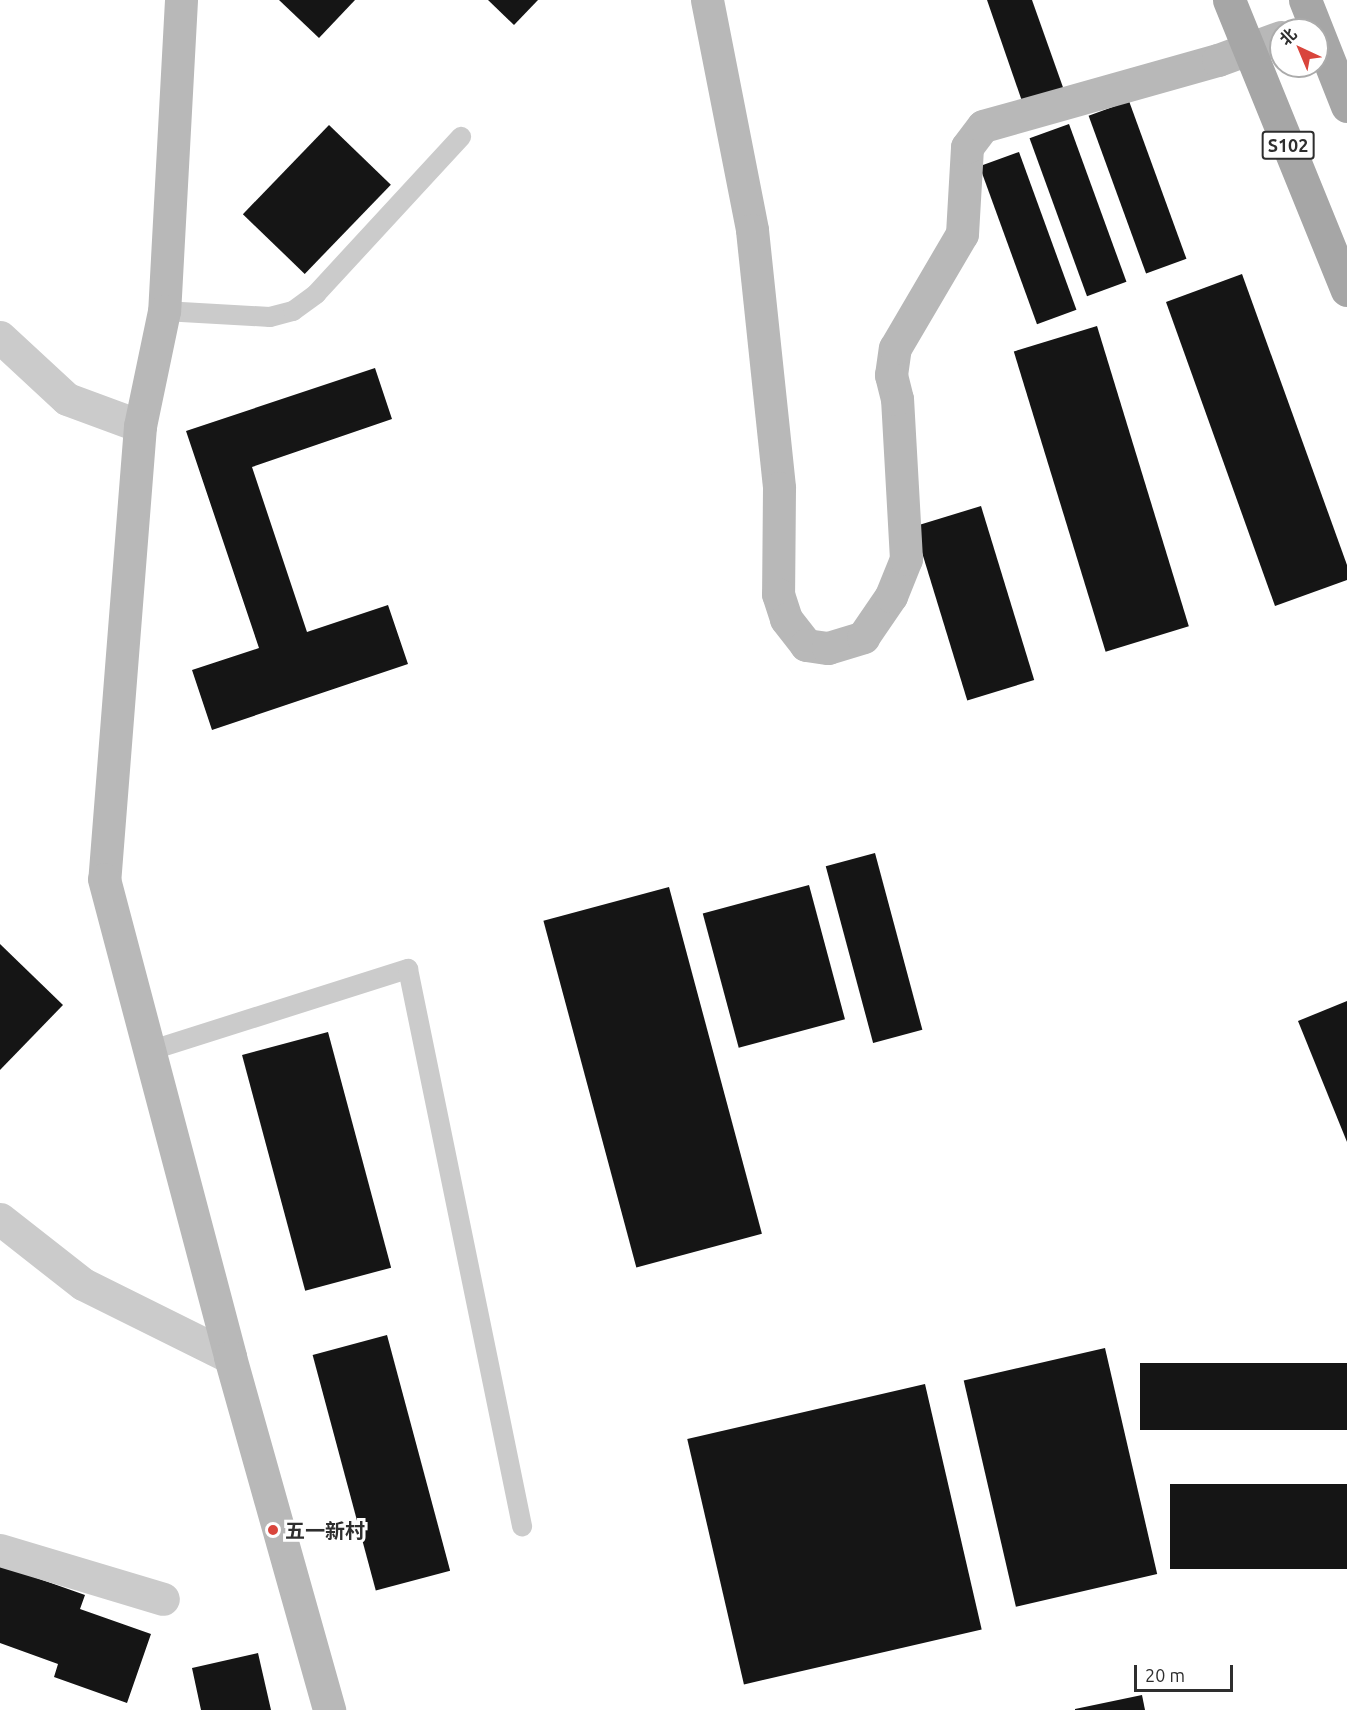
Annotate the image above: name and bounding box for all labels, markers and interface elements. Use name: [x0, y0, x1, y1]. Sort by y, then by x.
north arrow: [1269, 18, 1329, 78]
text: 北: [1276, 24, 1300, 49]
road number: S102: [1261, 130, 1315, 160]
place label: 五一新村: [285, 1518, 365, 1542]
marker: 五一新村: [266, 1523, 280, 1537]
scale bar: [1137, 1653, 1236, 1691]
text: 20 m: [1145, 1665, 1185, 1685]

